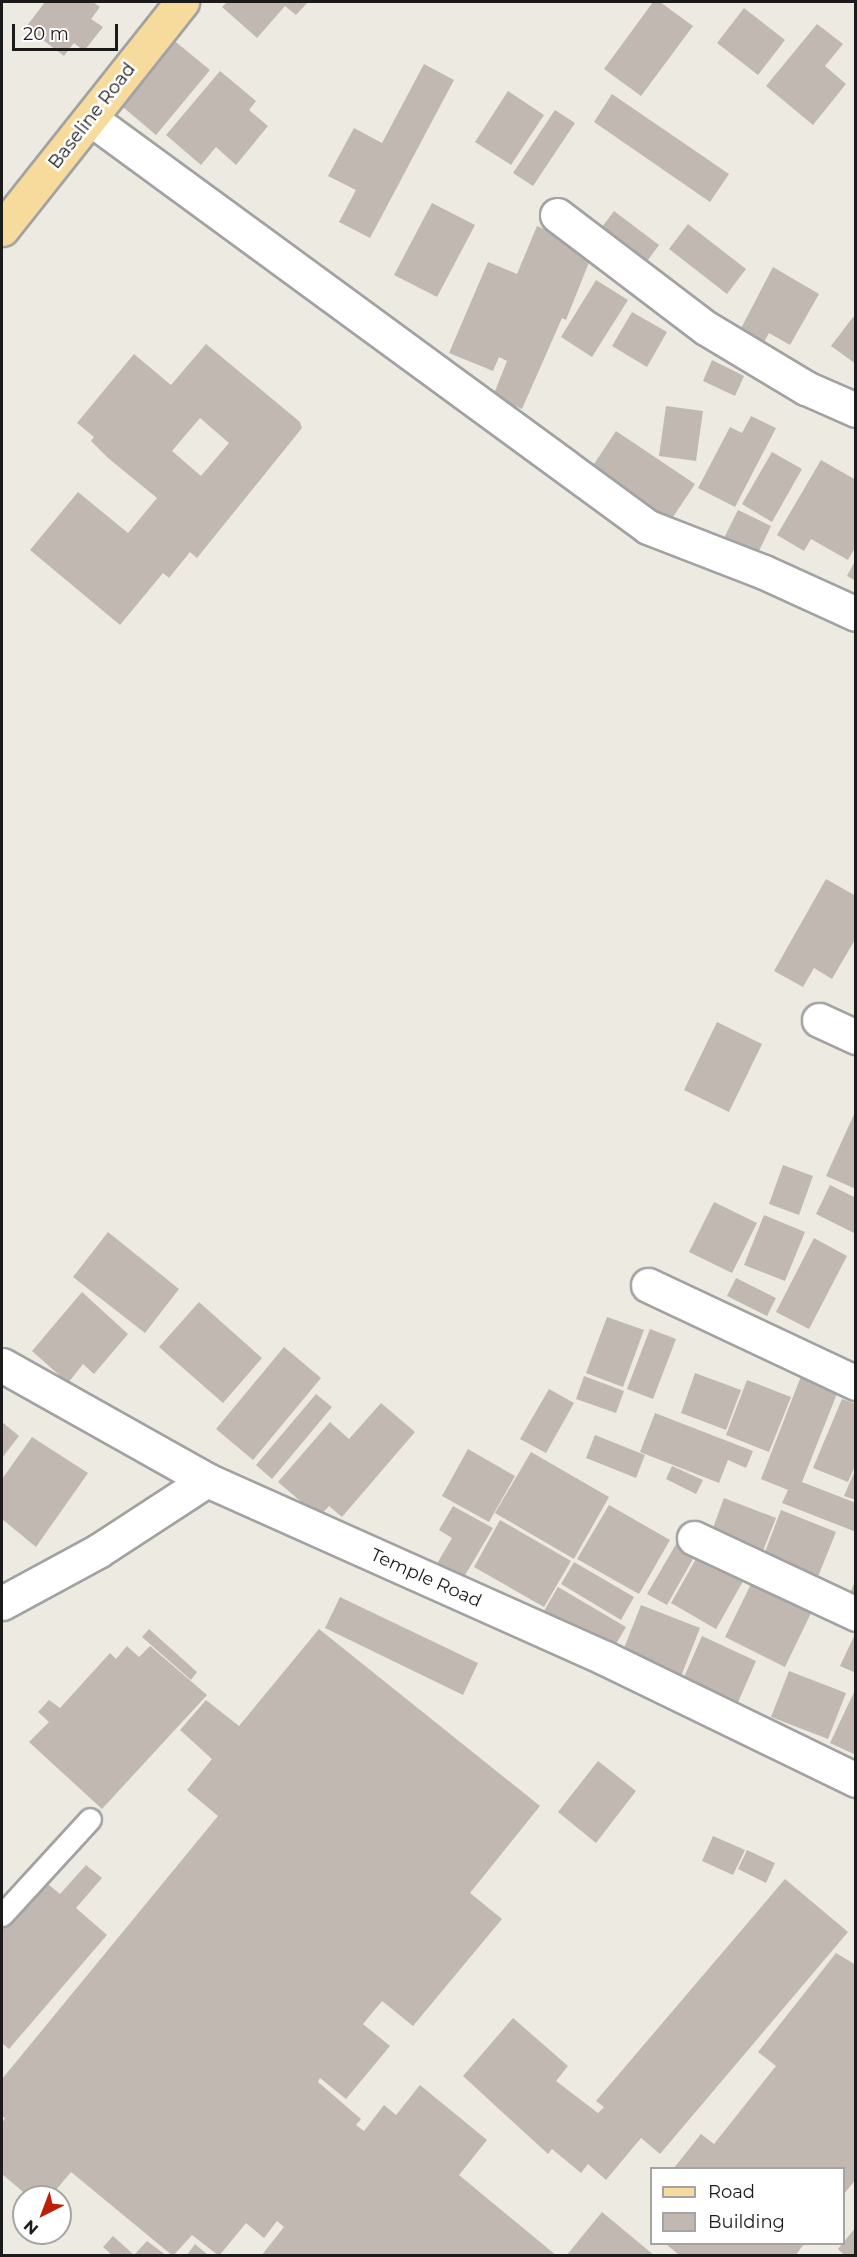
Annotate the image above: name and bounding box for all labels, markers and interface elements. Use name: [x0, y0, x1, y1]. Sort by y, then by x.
scale bar: [15, 12, 122, 50]
text: 20 m: [23, 23, 69, 45]
street label: Baseline Road: [44, 59, 140, 173]
street label: Temple Road: [367, 1544, 485, 1612]
legend: [650, 2167, 845, 2245]
text: Road: [708, 2181, 755, 2203]
north arrow: [12, 2185, 72, 2245]
text: Building: [708, 2211, 785, 2233]
text: N: [20, 2216, 42, 2239]

